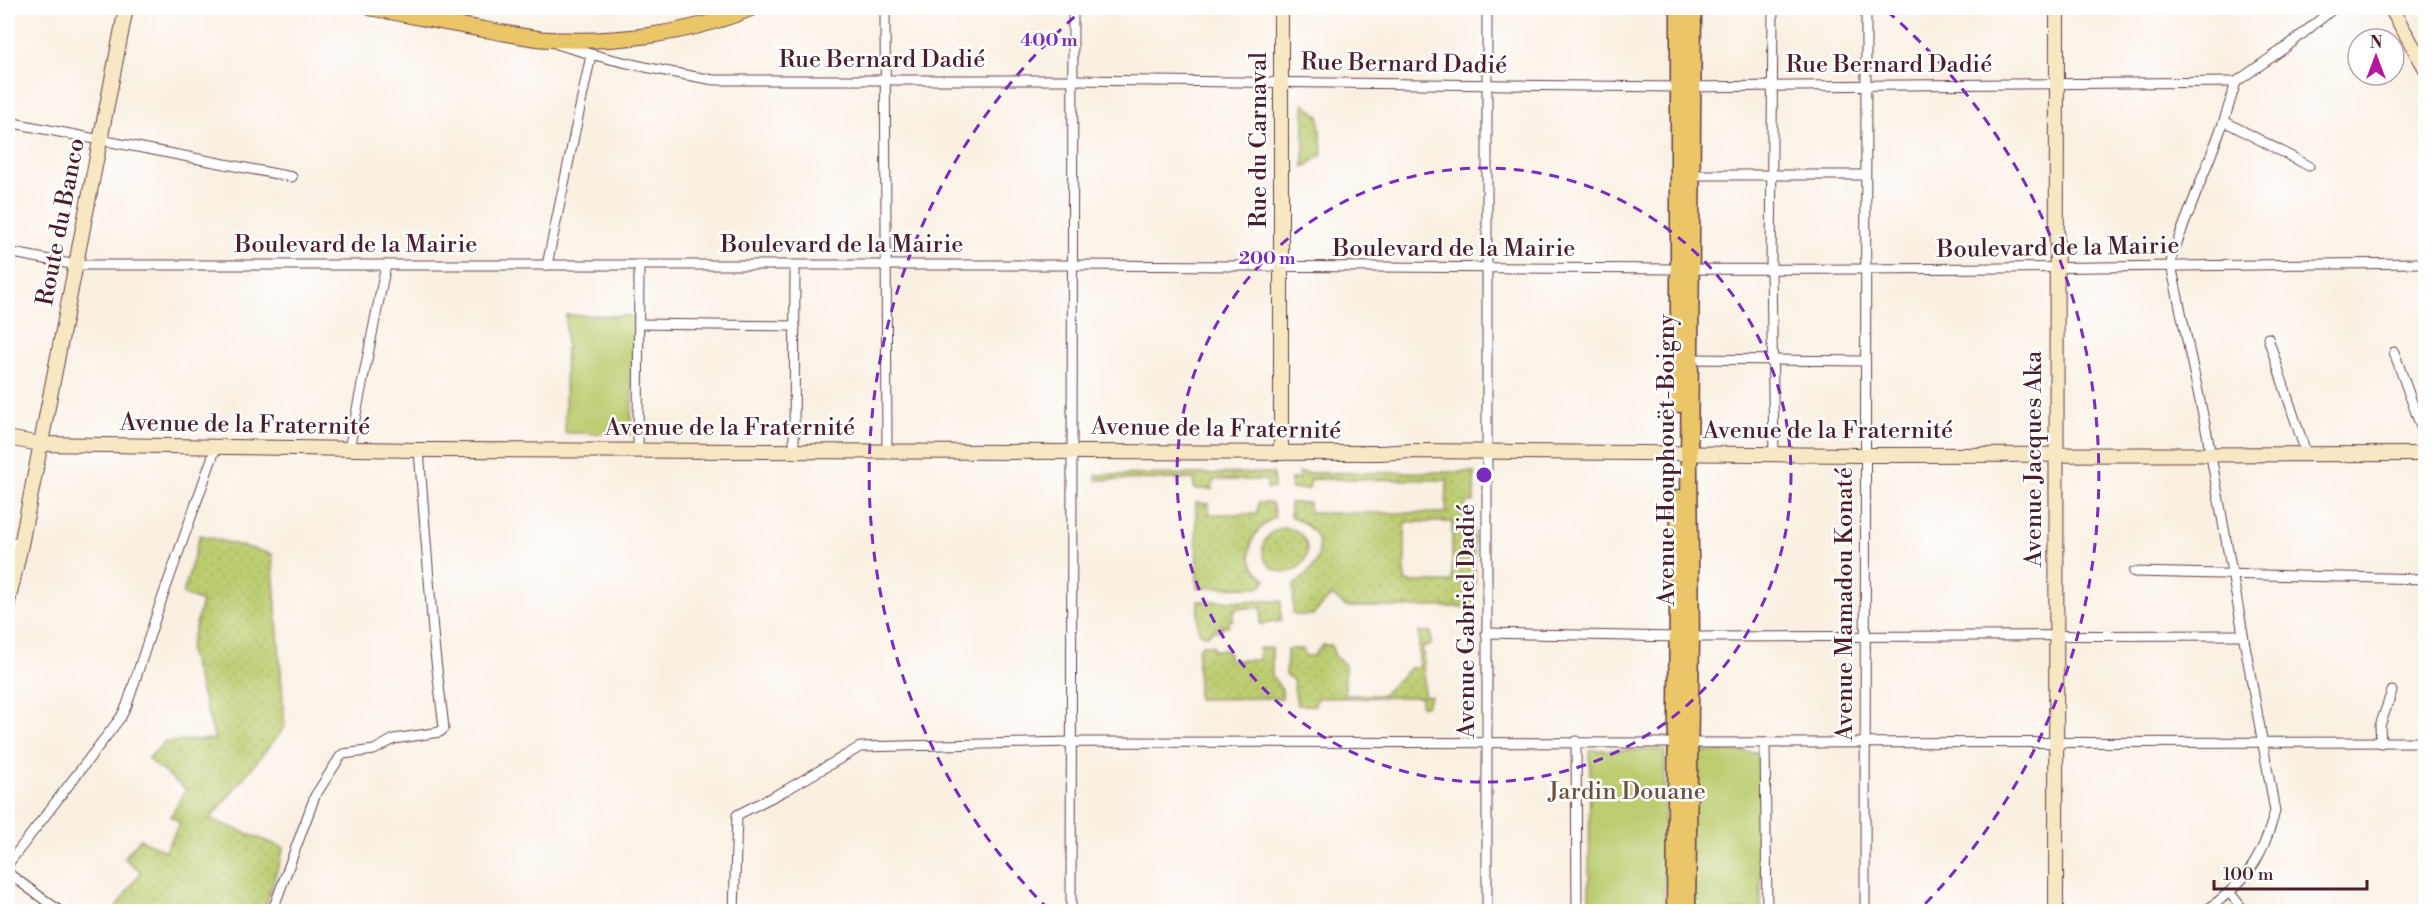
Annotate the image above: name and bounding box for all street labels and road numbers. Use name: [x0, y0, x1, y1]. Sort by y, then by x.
street label: Rue Bernard Dadié: [779, 45, 985, 75]
street label: Rue Bernard Dadié: [1300, 47, 1508, 81]
street label: Rue Bernard Dadié: [1786, 50, 1992, 80]
street label: Rue du Carnaval: [1244, 52, 1274, 228]
street label: Route du Banco: [30, 136, 92, 308]
street label: Boulevard de la Mairie: [234, 230, 477, 260]
street label: Boulevard de la Mairie: [720, 230, 963, 260]
street label: Boulevard de la Mairie: [1935, 231, 2180, 265]
street label: Boulevard de la Mairie: [1332, 234, 1575, 264]
street label: Avenue Houphouët-Boigny: [1652, 313, 1682, 607]
street label: Avenue Jacques Aka: [2019, 350, 2049, 568]
street label: Avenue de la Fraternité: [119, 408, 370, 442]
street label: Avenue de la Fraternité: [1090, 412, 1341, 446]
street label: Avenue de la Fraternité: [604, 413, 855, 443]
street label: Avenue de la Fraternité: [1702, 416, 1953, 446]
street label: Avenue Mamadou Konaté: [1830, 467, 1860, 742]
street label: Avenue Gabriel Dadié: [1452, 504, 1482, 739]

